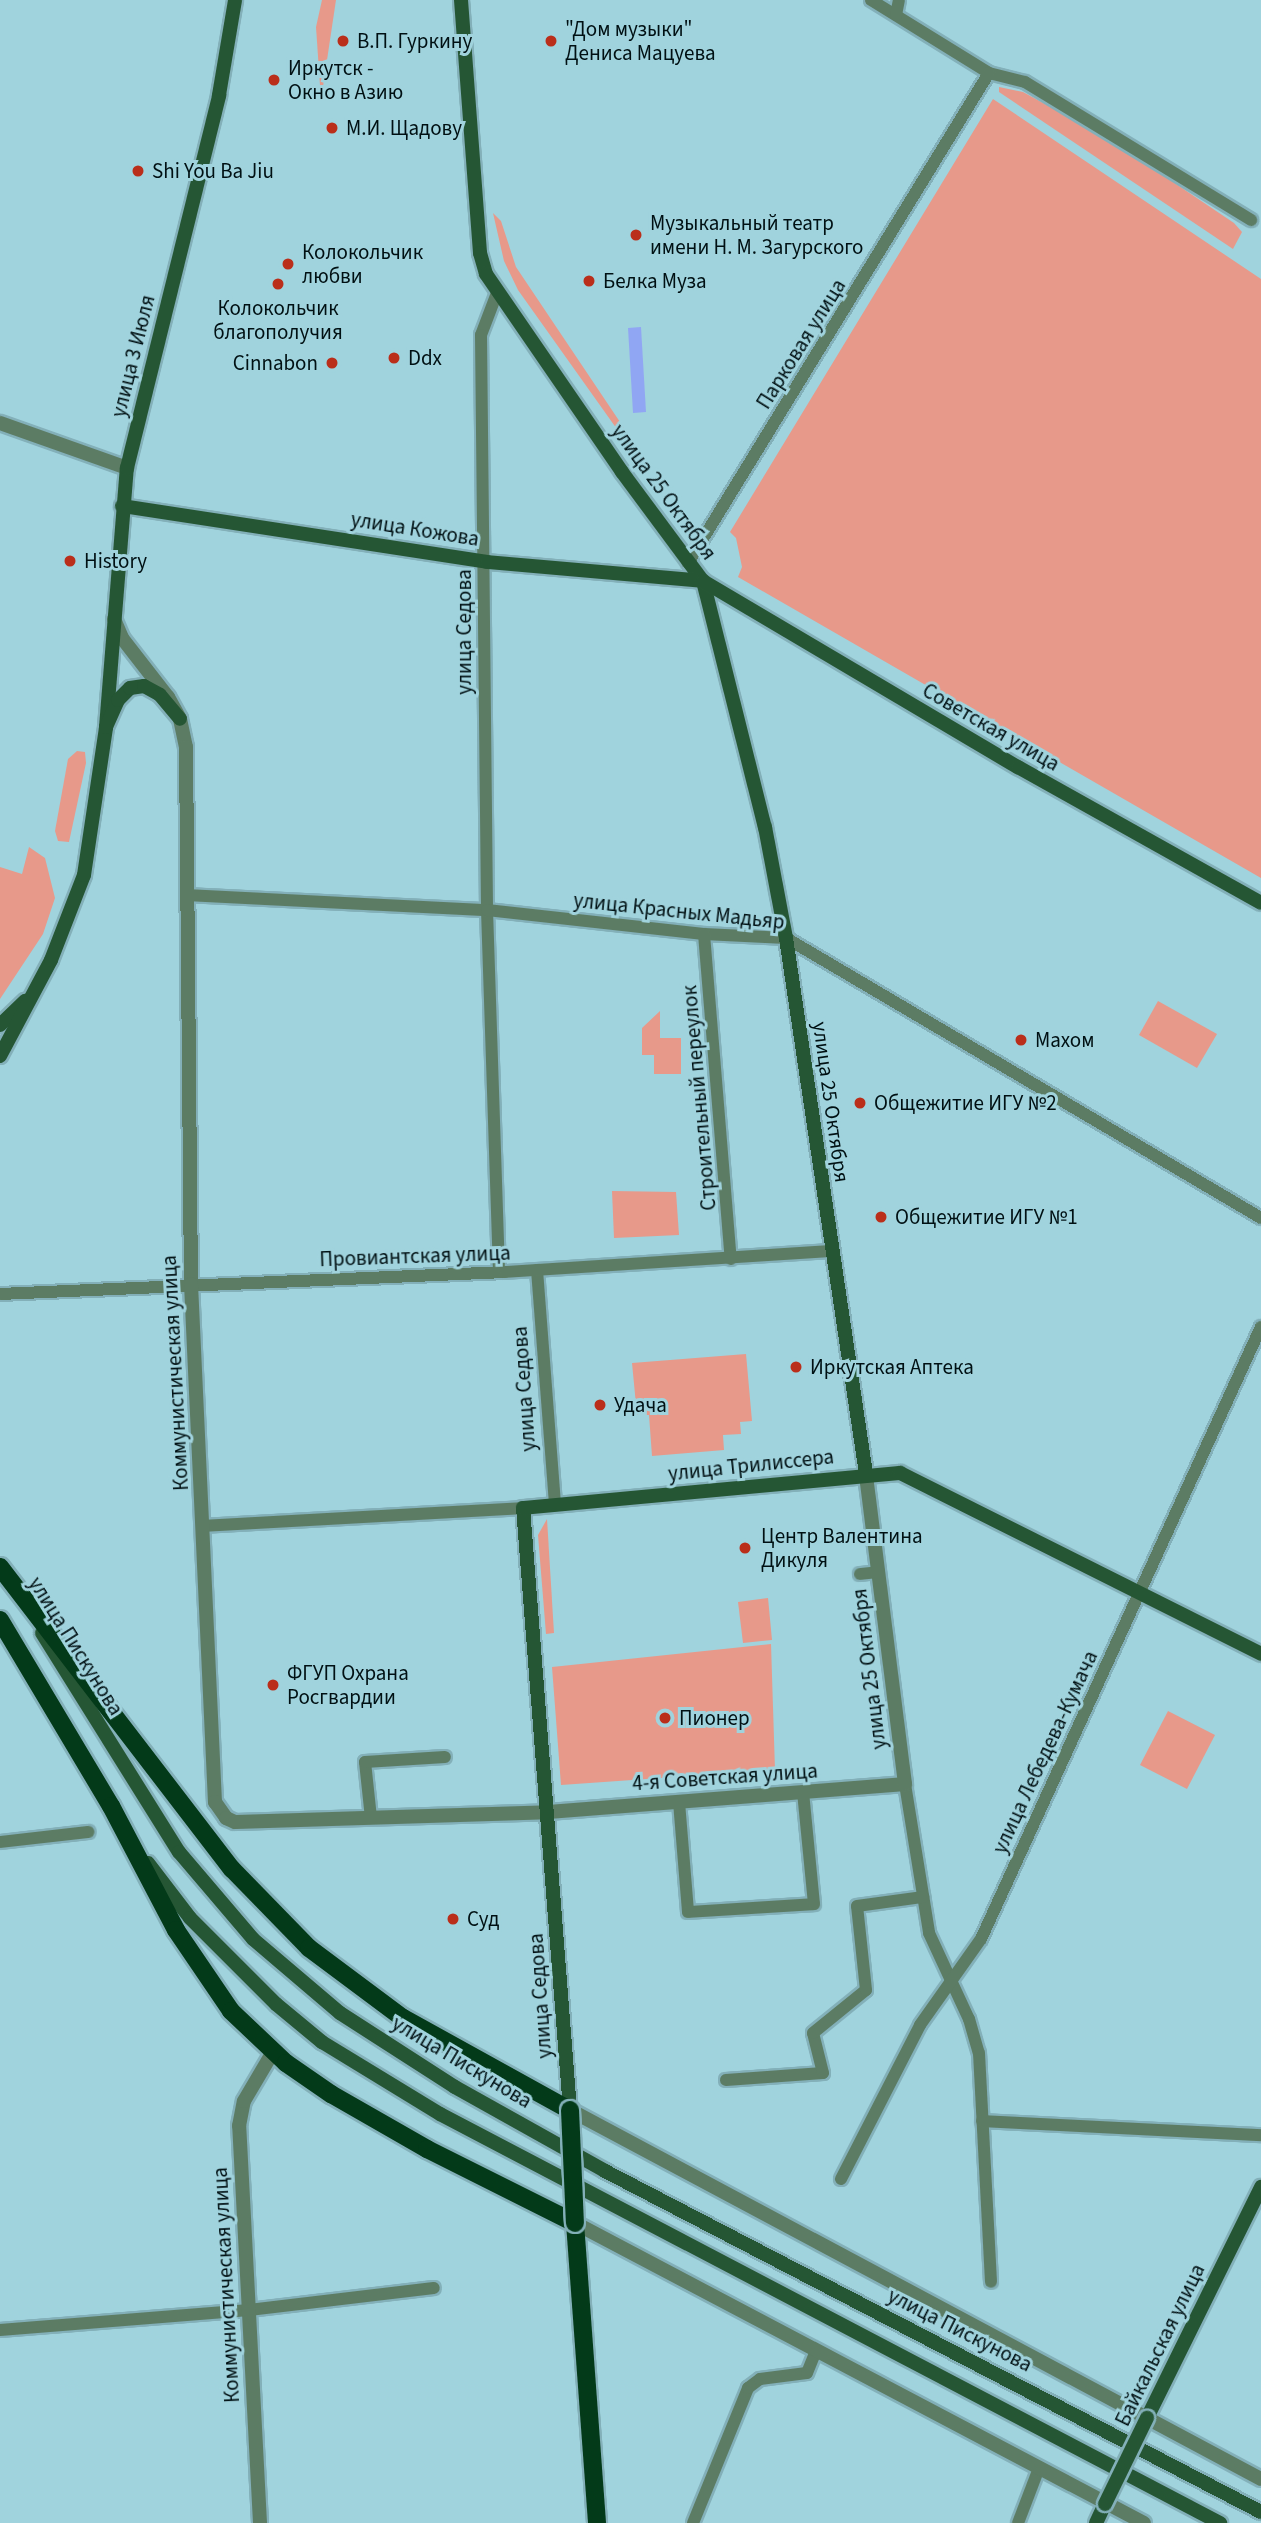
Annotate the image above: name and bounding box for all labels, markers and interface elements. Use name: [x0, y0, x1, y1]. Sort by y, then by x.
place label: "Дом музыки" Дениса Мацуева: [565, 16, 716, 66]
place label: В.П. Гуркину: [357, 28, 472, 54]
marker: В.П. Гуркину: [335, 33, 351, 49]
marker: "Дом музыки" Дениса Мацуева: [543, 33, 559, 49]
place label: Иркутск - Окно в Азию: [288, 55, 403, 105]
marker: Иркутск - Окно в Азию: [266, 72, 282, 88]
place label: М.И. Щадову: [346, 115, 462, 141]
marker: М.И. Щадову: [324, 120, 340, 136]
place label: Shi You Ba Jiu: [152, 158, 274, 184]
marker: Shi You Ba Jiu: [130, 163, 146, 179]
place label: Музыкальный театр имени Н. М. Загурского: [650, 210, 863, 260]
marker: Музыкальный театр имени Н. М. Загурского: [628, 227, 644, 243]
place label: Колокольчик любви: [302, 239, 423, 289]
marker: Колокольчик любви: [280, 256, 296, 272]
place label: Белка Муза: [603, 268, 707, 294]
marker: Белка Муза: [581, 273, 597, 289]
street label: Парковая улица: [751, 274, 851, 414]
marker: Колокольчик благополучия: [270, 276, 286, 292]
street label: улица 3 Июля: [106, 292, 160, 420]
place label: Колокольчик благополучия: [213, 295, 343, 345]
place label: Ddx: [408, 345, 442, 371]
place label: Cinnabon: [233, 350, 318, 376]
marker: Ddx: [386, 350, 402, 366]
marker: Cinnabon: [324, 355, 340, 371]
street label: улица 25 Октября: [606, 419, 722, 565]
street label: улица Кожова: [349, 506, 481, 552]
place label: History: [84, 548, 147, 574]
marker: History: [62, 553, 78, 569]
street label: улица Седова: [451, 569, 477, 695]
street label: Советская улица: [918, 678, 1064, 776]
street label: улица Красных Мадьяр: [572, 887, 786, 935]
street label: Строительный переулок: [677, 984, 721, 1212]
street label: улица 25 Октября: [807, 1020, 855, 1184]
place label: Махом: [1035, 1027, 1095, 1053]
marker: Махом: [1013, 1032, 1029, 1048]
place label: Общежитие ИГУ №2: [874, 1090, 1057, 1116]
marker: Общежитие ИГУ №2: [852, 1095, 868, 1111]
place label: Общежитие ИГУ №1: [895, 1204, 1078, 1230]
marker: Общежитие ИГУ №1: [873, 1209, 889, 1225]
street label: Провиантская улица: [319, 1240, 511, 1272]
street label: Коммунистическая улица: [156, 1255, 194, 1491]
street label: улица Седова: [507, 1326, 541, 1452]
place label: Иркутская Аптека: [810, 1354, 974, 1380]
marker: Иркутская Аптека: [788, 1359, 804, 1375]
place label: Удача: [614, 1392, 667, 1418]
marker: Удача: [592, 1397, 608, 1413]
street label: улица Трилиссера: [667, 1444, 835, 1486]
place label: Центр Валентина Дикуля: [761, 1523, 923, 1573]
marker: Центр Валентина Дикуля: [735, 1538, 755, 1558]
street label: улица Пискунова: [23, 1572, 129, 1720]
street label: улица 25 Октября: [847, 1587, 891, 1751]
street label: улица Лебедева-Кумача: [987, 1647, 1103, 1857]
place label: ФГУП Охрана Росгвардии: [287, 1660, 409, 1710]
marker: ФГУП Охрана Росгвардии: [265, 1677, 281, 1693]
place label: Пионер: [679, 1705, 750, 1731]
marker: Пионер: [657, 1710, 673, 1726]
street label: 4-я Советская улица: [631, 1758, 819, 1796]
place label: Суд: [467, 1906, 500, 1932]
marker: Суд: [445, 1911, 461, 1927]
street label: улица Седова: [523, 1933, 557, 2059]
street label: улица Пискунова: [388, 2010, 536, 2114]
street label: Коммунистическая улица: [207, 2167, 245, 2403]
street label: Байкальская улица: [1110, 2260, 1210, 2430]
street label: улица Пискунова: [884, 2283, 1036, 2377]

